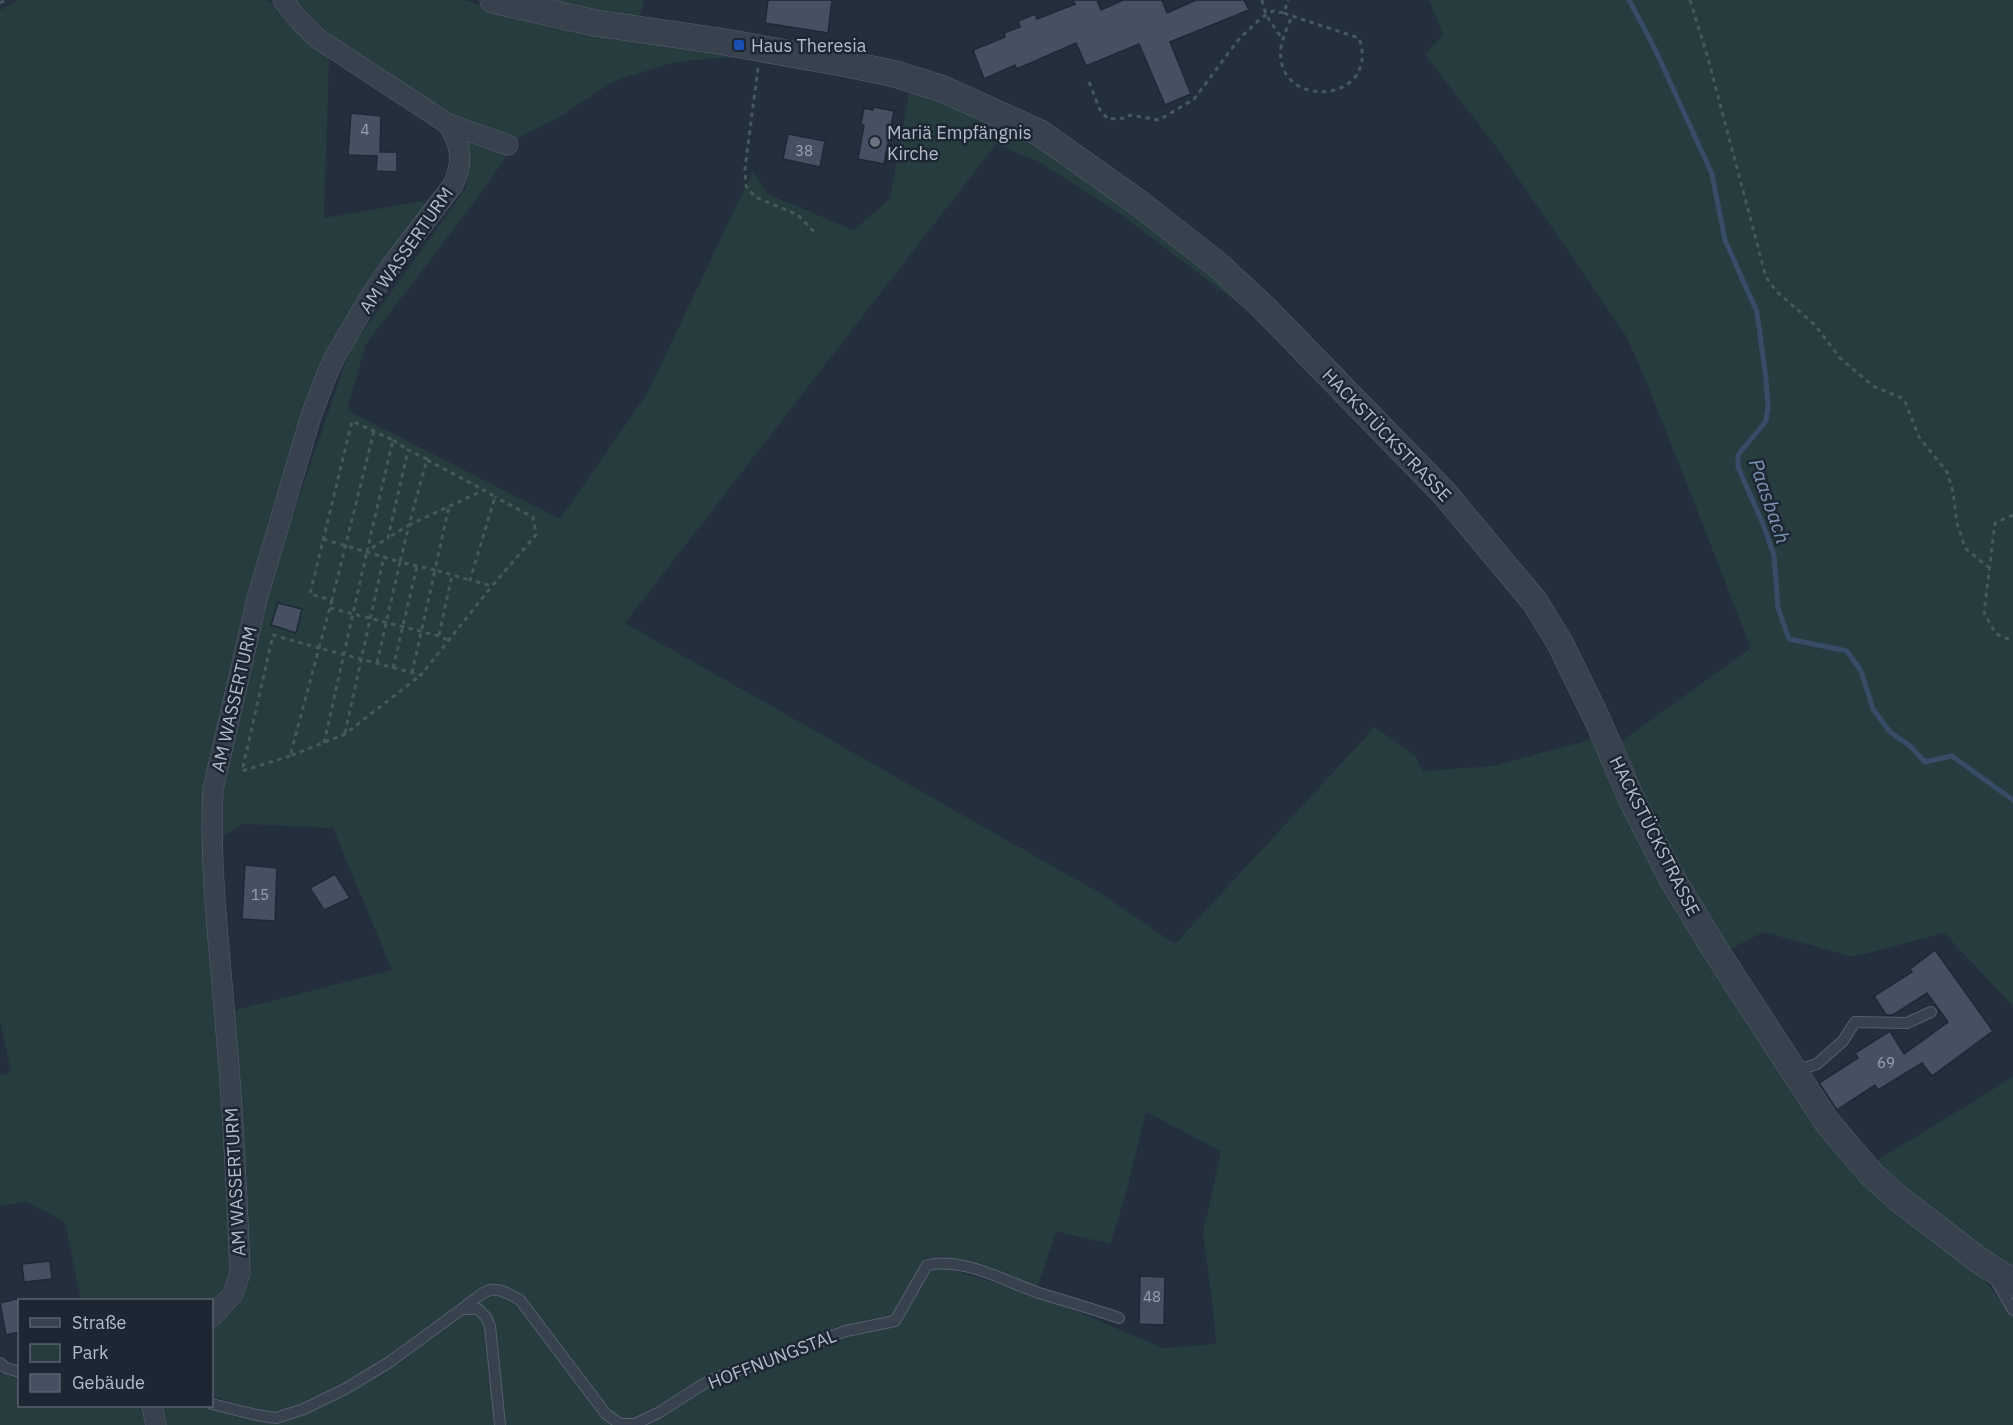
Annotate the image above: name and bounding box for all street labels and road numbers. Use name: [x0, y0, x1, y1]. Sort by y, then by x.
street label: AM WASSERTURM: [354, 182, 458, 318]
street label: HACKSTÜCKSTRASSE: [1317, 364, 1457, 506]
street label: AM WASSERTURM: [206, 624, 262, 774]
street label: HACKSTÜCKSTRASSE: [1605, 752, 1705, 920]
street label: AM WASSERTURM: [220, 1107, 250, 1257]
street label: HOFFNUNGSTAL: [705, 1324, 839, 1394]

